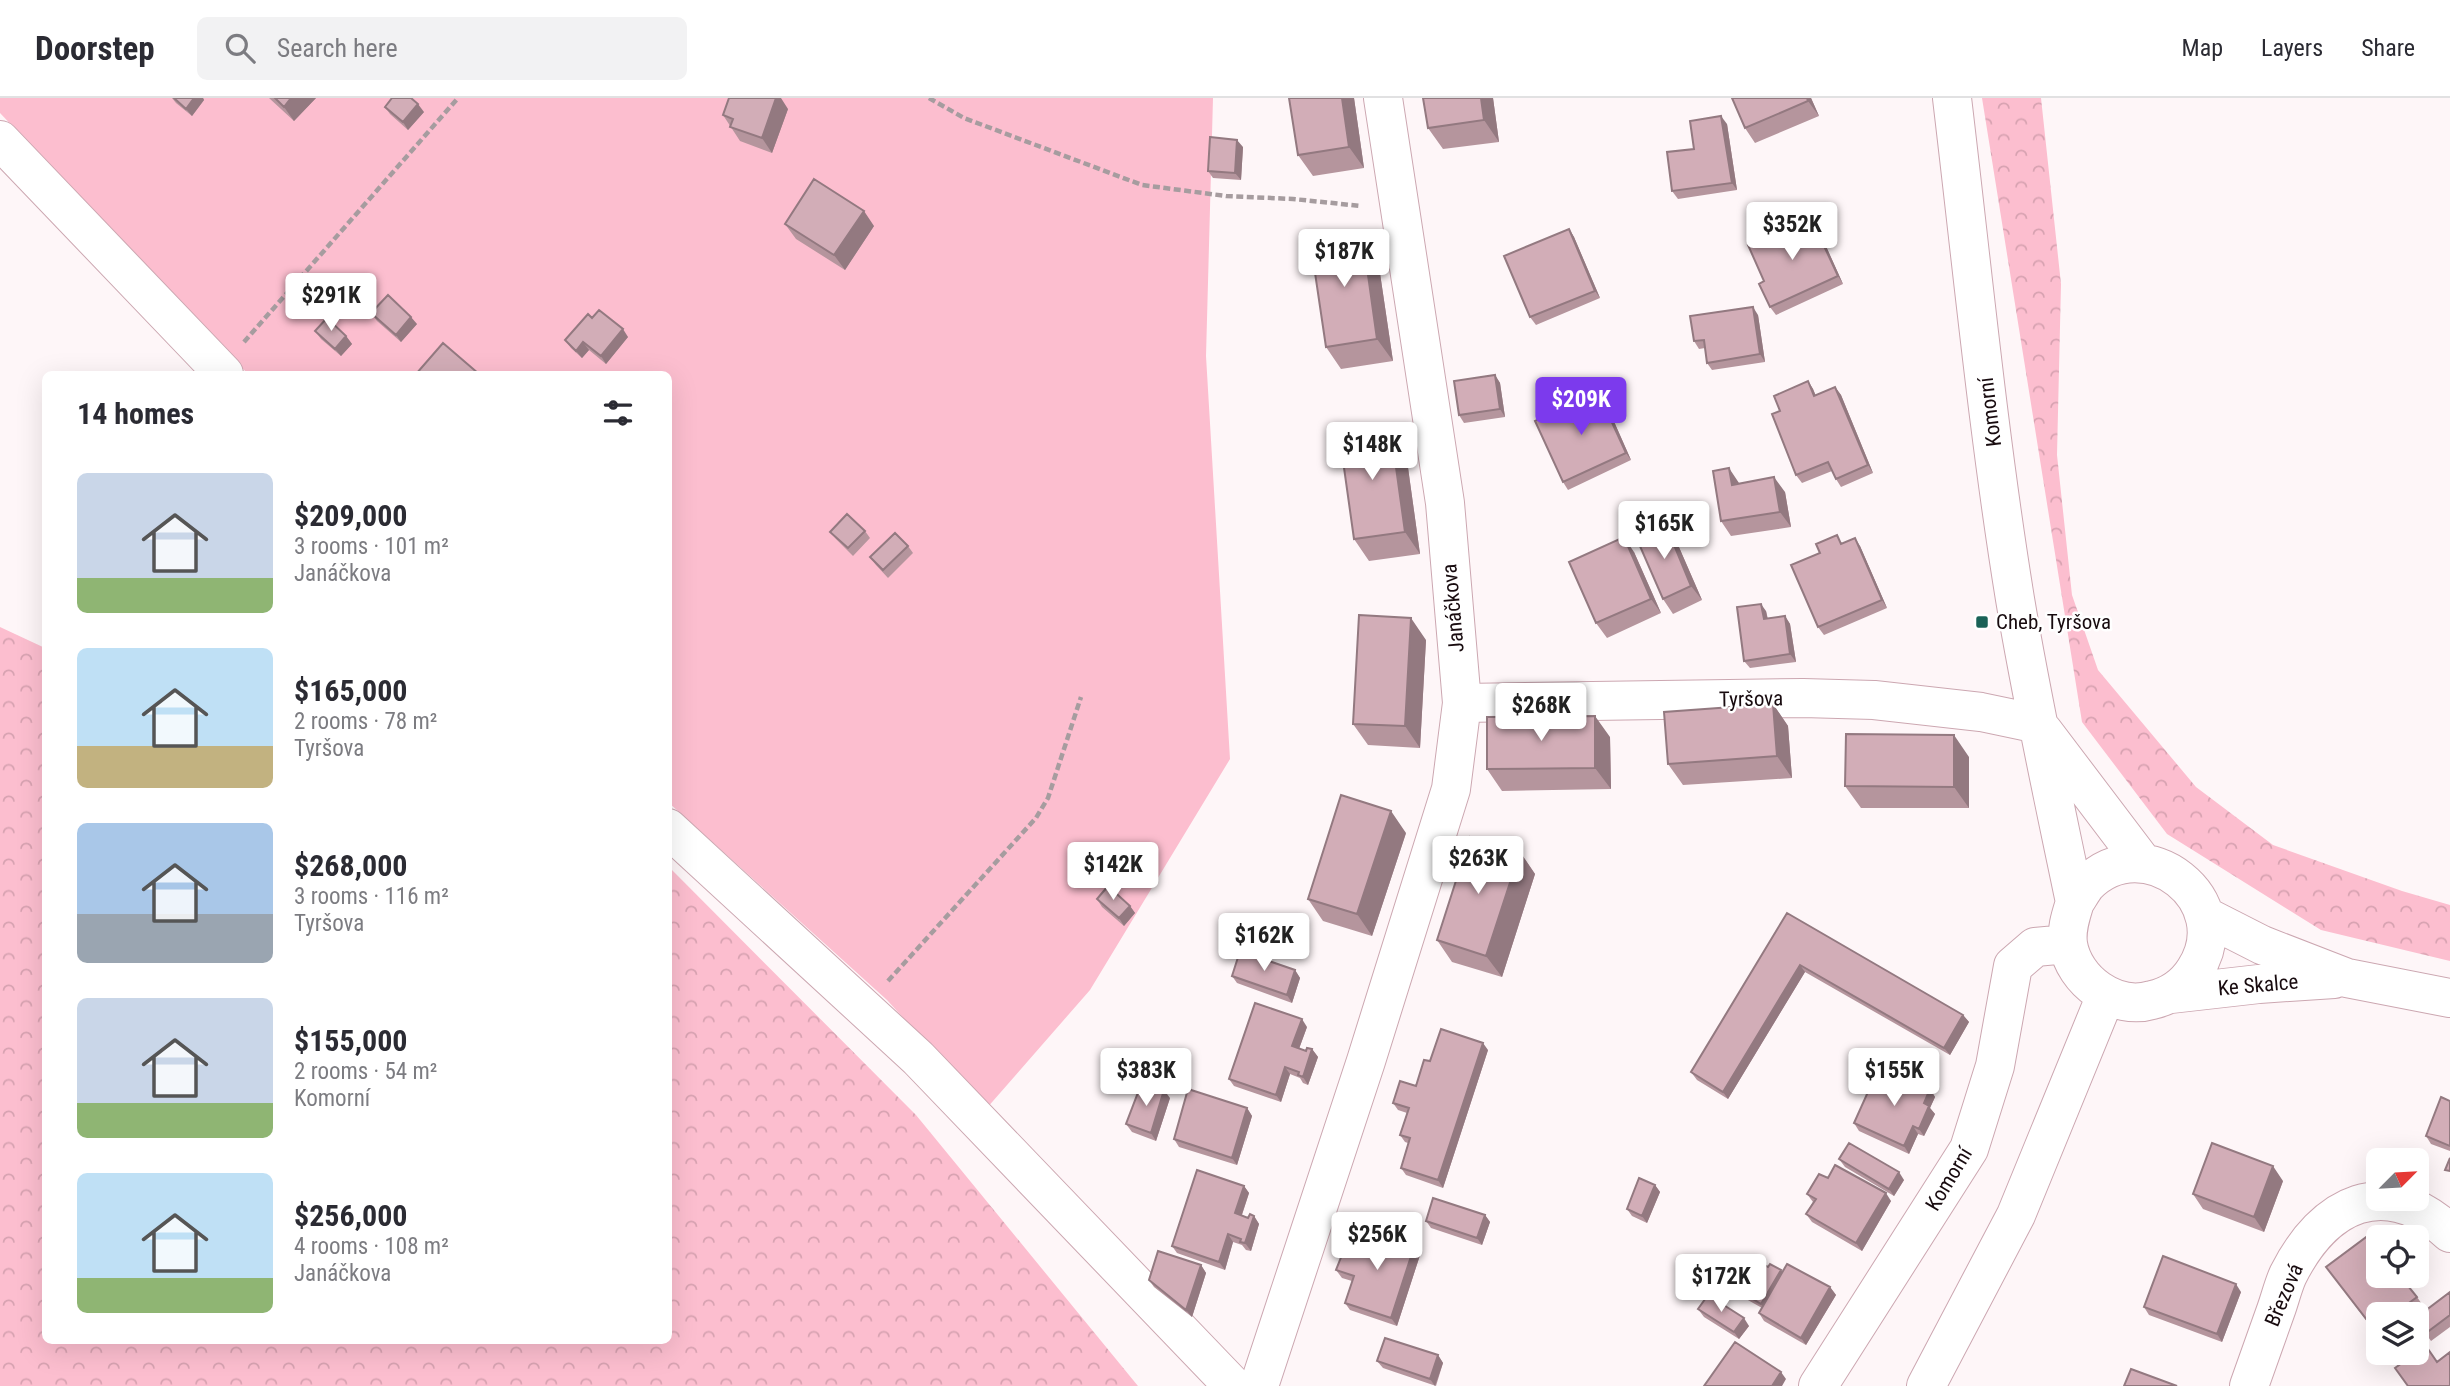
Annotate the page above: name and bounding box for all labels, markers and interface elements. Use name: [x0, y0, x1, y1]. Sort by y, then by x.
search box: [197, 17, 687, 80]
text: Doorstep: [35, 29, 155, 68]
icon: search: [221, 29, 259, 67]
text: Search here: [277, 33, 398, 63]
text: Map: [2182, 34, 2223, 62]
text: Layers: [2261, 34, 2323, 62]
text: Share: [2361, 34, 2415, 62]
pin: $352K: [1743, 202, 1841, 262]
text: $352K: [1762, 211, 1822, 238]
pin: $187K: [1295, 230, 1393, 289]
text: $187K: [1314, 238, 1374, 265]
pin: $291K: [282, 274, 380, 333]
text: $291K: [301, 282, 361, 309]
street label: Komorní: [1974, 375, 2006, 448]
pin: $209K: [1532, 378, 1630, 437]
text: $209K: [1551, 386, 1611, 413]
icon: filters: [599, 394, 637, 432]
text: 14 homes: [77, 396, 194, 431]
pin: $148K: [1323, 422, 1421, 482]
text: $148K: [1342, 431, 1402, 458]
text: $209,000: [294, 498, 407, 533]
icon: home: [133, 501, 217, 585]
pin: $165K: [1615, 502, 1713, 561]
text: $165K: [1634, 510, 1694, 537]
text: 3 rooms · 101 m²: [294, 533, 449, 560]
text: Janáčkova: [294, 560, 391, 587]
street label: Janáčkova: [1437, 563, 1469, 653]
place label: Cheb, Tyršova: [1996, 610, 2111, 634]
marker: Cheb, Tyršova: [1974, 614, 1990, 630]
text: $165,000: [294, 673, 407, 708]
icon: home: [133, 676, 217, 760]
pin: $268K: [1492, 684, 1590, 743]
street label: Tyršova: [1719, 686, 1783, 712]
text: $268K: [1511, 692, 1571, 719]
text: 2 rooms · 78 m²: [294, 708, 437, 735]
text: Tyršova: [294, 735, 364, 762]
pin: $263K: [1429, 836, 1527, 896]
pin: $142K: [1064, 842, 1162, 902]
text: $263K: [1448, 845, 1508, 872]
text: $268,000: [294, 848, 407, 883]
icon: home: [133, 851, 217, 935]
text: $142K: [1083, 851, 1143, 878]
text: 3 rooms · 116 m²: [294, 883, 449, 910]
text: Tyršova: [294, 910, 364, 937]
pin: $162K: [1215, 914, 1313, 973]
text: $162K: [1234, 922, 1294, 949]
street label: Ke Skalce: [2217, 970, 2299, 1000]
text: $155,000: [294, 1023, 407, 1058]
icon: home: [133, 1026, 217, 1110]
pin: $383K: [1097, 1048, 1195, 1108]
pin: $155K: [1845, 1048, 1943, 1108]
text: $383K: [1116, 1057, 1176, 1084]
text: $155K: [1864, 1057, 1924, 1084]
text: 2 rooms · 54 m²: [294, 1058, 437, 1085]
text: Komorní: [294, 1085, 370, 1112]
street label: Komorní: [1921, 1142, 1978, 1215]
north arrow: [2366, 1148, 2429, 1211]
map controls: [2366, 1148, 2429, 1365]
text: $256,000: [294, 1198, 407, 1233]
icon: home: [133, 1201, 217, 1285]
pin: $256K: [1328, 1212, 1426, 1272]
text: $256K: [1347, 1221, 1407, 1248]
button: locate: [2366, 1225, 2429, 1288]
text: 4 rooms · 108 m²: [294, 1233, 449, 1260]
pin: $172K: [1672, 1254, 1770, 1314]
text: Janáčkova: [294, 1260, 391, 1287]
street label: Březová: [2260, 1260, 2308, 1330]
text: $172K: [1691, 1263, 1751, 1290]
button: layers: [2366, 1302, 2429, 1365]

